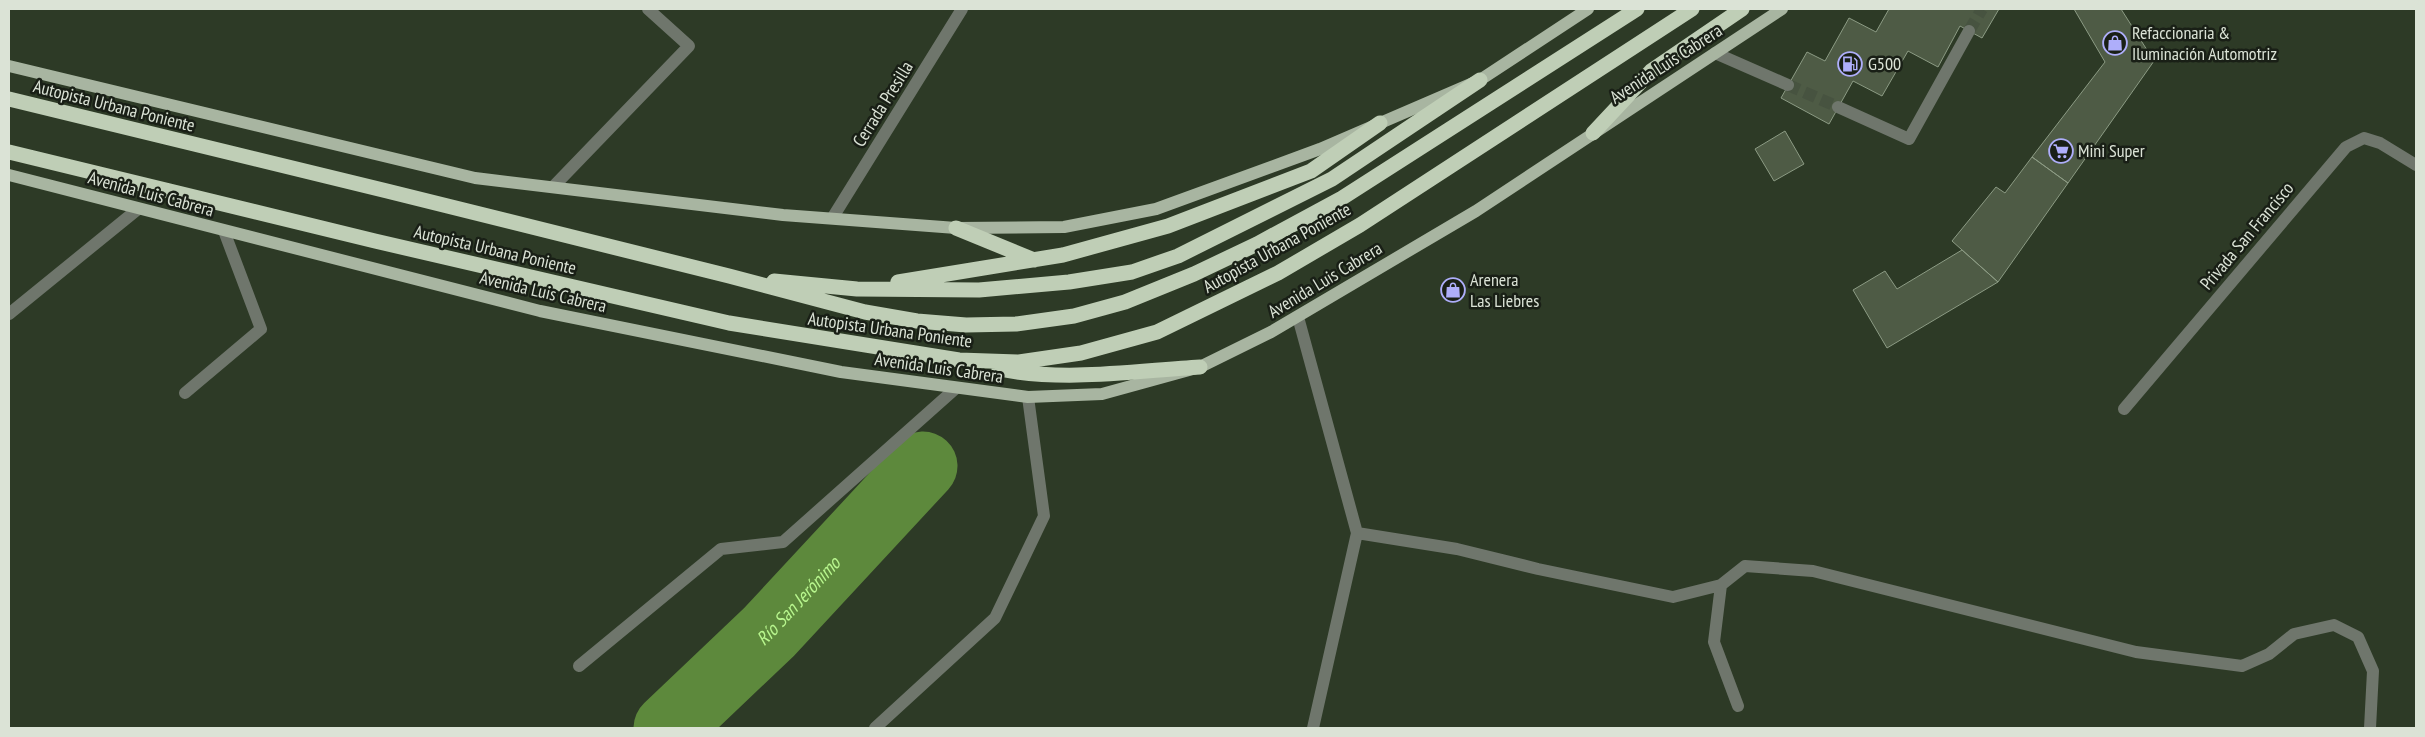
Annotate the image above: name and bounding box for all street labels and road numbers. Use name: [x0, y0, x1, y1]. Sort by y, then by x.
street label: Avenida Luis Cabrera: [1605, 19, 1726, 108]
street label: Cerrada Presilla: [847, 57, 918, 151]
street label: Autopista Urbana Poniente: [31, 74, 197, 137]
street label: Avenida Luis Cabrera: [86, 166, 217, 221]
street label: Privada San Francisco: [2195, 177, 2299, 294]
street label: Autopista Urbana Poniente: [1199, 197, 1355, 298]
street label: Autopista Urbana Poniente: [412, 220, 578, 279]
street label: Avenida Luis Cabrera: [1263, 236, 1386, 323]
street label: Avenida Luis Cabrera: [478, 266, 609, 317]
street label: Autopista Urbana Poniente: [806, 307, 974, 352]
street label: Avenida Luis Cabrera: [873, 347, 1005, 388]

